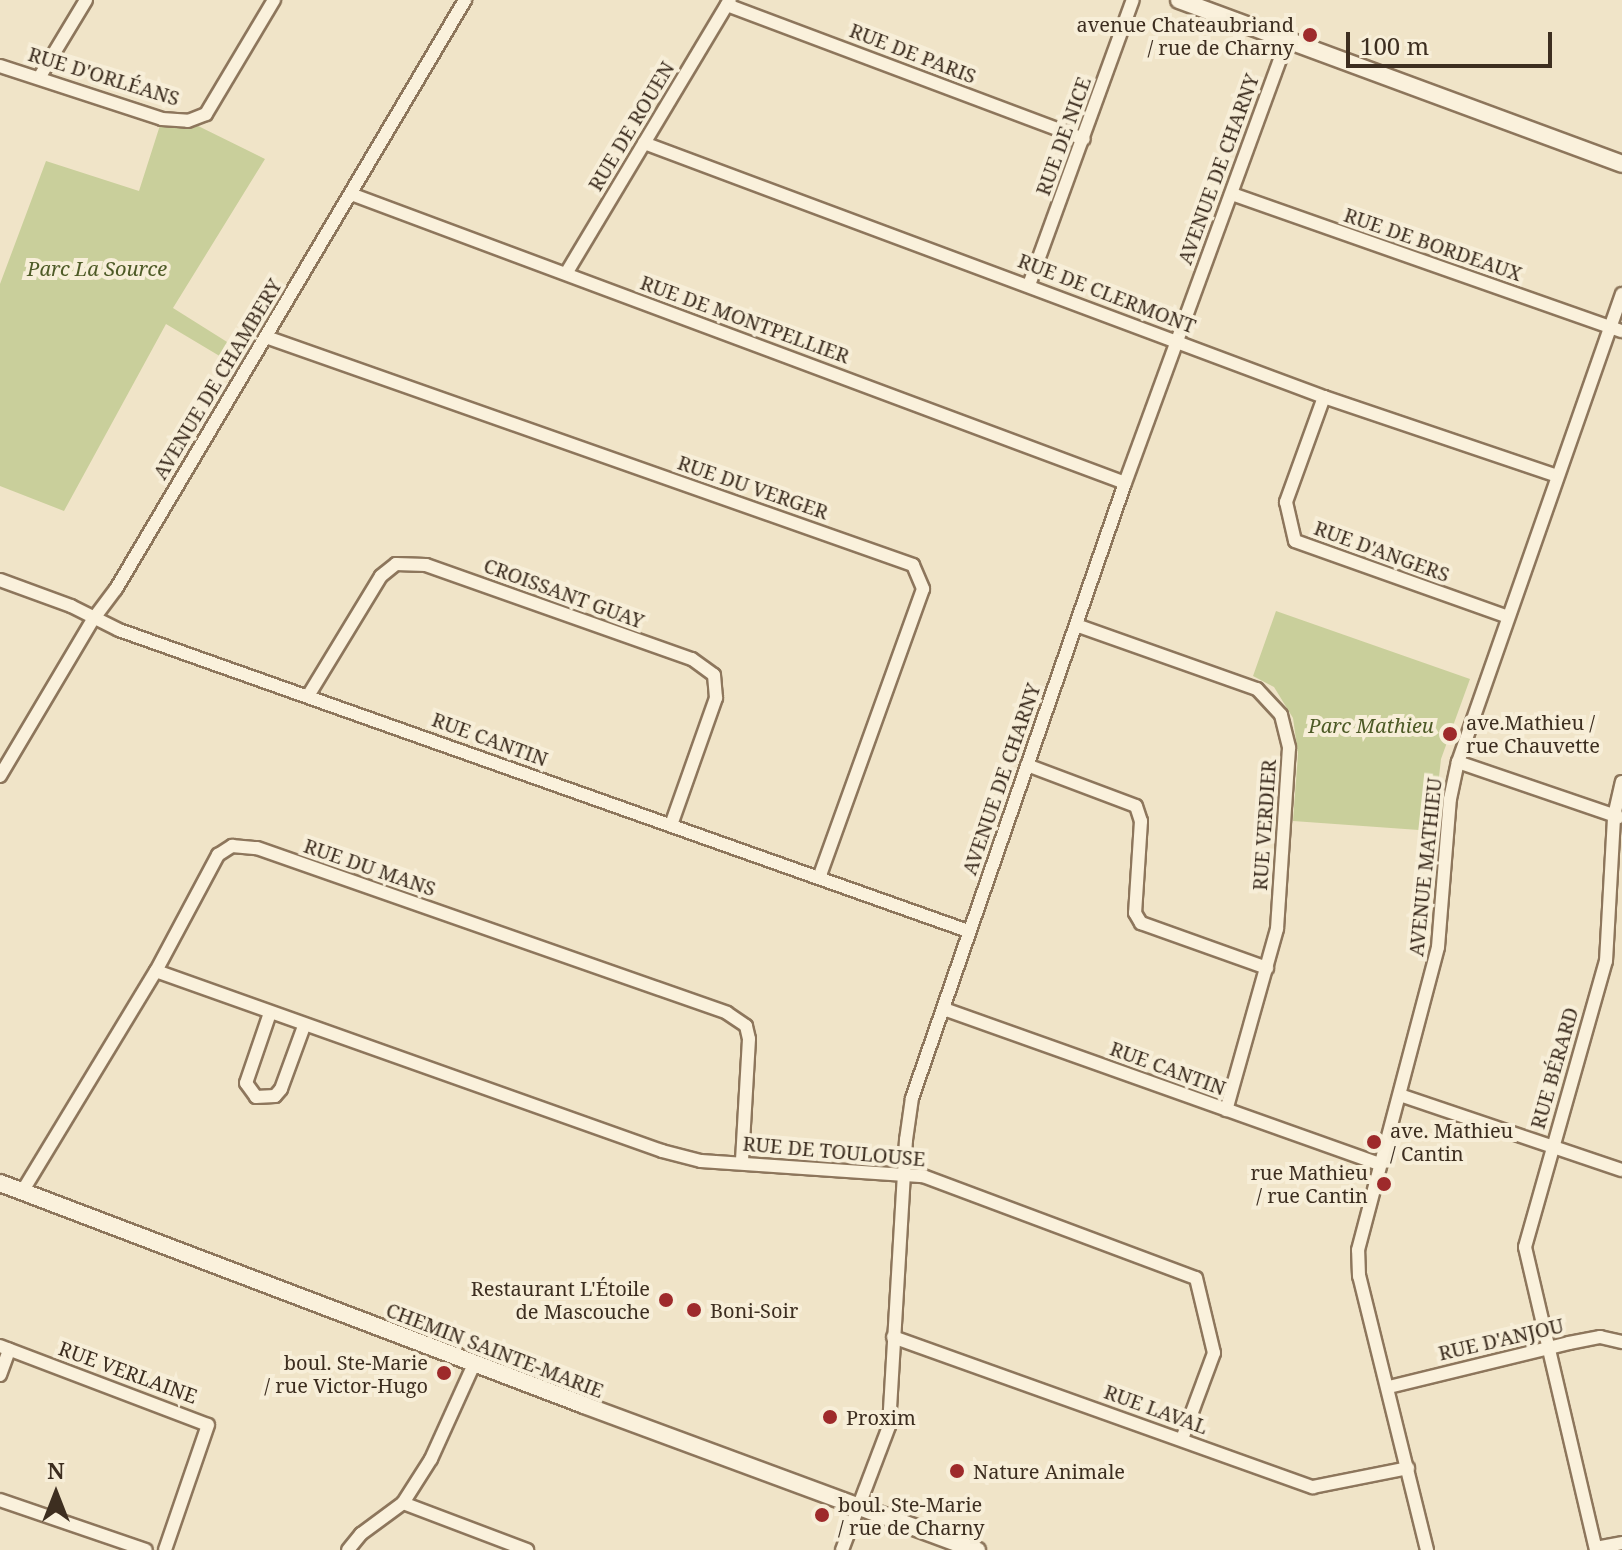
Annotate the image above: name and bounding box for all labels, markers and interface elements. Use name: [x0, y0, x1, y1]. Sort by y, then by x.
place label: avenue Chateaubriand / rue de Charny: [1076, 12, 1294, 59]
scale bar: [1350, 16, 1556, 66]
street label: RUE DE PARIS: [846, 18, 980, 88]
marker: avenue Chateaubriand / rue de Charny: [1301, 26, 1319, 44]
text: 100 m: [1360, 29, 1429, 62]
street label: RUE D'ORLÉANS: [25, 42, 183, 110]
street label: RUE DE ROUEN: [583, 57, 679, 195]
street label: AVENUE DE CHARNY: [1172, 70, 1264, 268]
street label: RUE DE NICE: [1030, 73, 1096, 199]
street label: RUE DE BORDEAUX: [1341, 202, 1525, 286]
street label: RUE DE CLERMONT: [1015, 248, 1199, 338]
park label: Parc La Source: [27, 256, 167, 280]
street label: RUE DE MONTPELLIER: [637, 270, 853, 368]
street label: AVENUE DE CHAMBERY: [148, 274, 286, 484]
street label: RUE DU VERGER: [675, 450, 831, 524]
street label: RUE D'ANGERS: [1311, 515, 1453, 587]
street label: CROISSANT GUAY: [481, 553, 647, 633]
street label: AVENUE DE CHARNY: [957, 680, 1045, 878]
street label: RUE CANTIN: [429, 707, 551, 771]
place label: ave.Mathieu / rue Chauvette: [1466, 710, 1600, 757]
park label: Parc Mathieu: [1308, 713, 1434, 737]
marker: ave.Mathieu / rue Chauvette: [1441, 725, 1459, 743]
street label: RUE VERDIER: [1247, 759, 1281, 891]
street label: AVENUE MATHIEU: [1404, 776, 1446, 958]
street label: RUE DU MANS: [301, 833, 439, 901]
street label: RUE BÉRARD: [1525, 1004, 1583, 1132]
street label: RUE CANTIN: [1107, 1036, 1229, 1100]
place label: ave. Mathieu / Cantin: [1390, 1118, 1513, 1165]
street label: RUE DE TOULOUSE: [742, 1131, 926, 1171]
marker: ave. Mathieu / Cantin: [1365, 1133, 1383, 1151]
place label: rue Mathieu / rue Cantin: [1250, 1160, 1368, 1207]
marker: rue Mathieu / rue Cantin: [1375, 1175, 1393, 1193]
place label: Restaurant L'Étoile de Mascouche: [471, 1276, 650, 1323]
marker: Restaurant L'Étoile de Mascouche: [657, 1291, 675, 1309]
street label: CHEMIN SAINTE-MARIE: [383, 1297, 607, 1403]
place label: Boni-Soir: [710, 1298, 798, 1322]
marker: Boni-Soir: [685, 1301, 703, 1319]
street label: RUE D'ANJOU: [1436, 1313, 1566, 1365]
street label: RUE VERLAINE: [55, 1336, 201, 1408]
place label: boul. Ste-Marie / rue Victor-Hugo: [264, 1350, 428, 1397]
marker: boul. Ste-Marie / rue Victor-Hugo: [435, 1364, 453, 1382]
street label: RUE LAVAL: [1101, 1379, 1211, 1439]
place label: Proxim: [846, 1405, 916, 1429]
marker: Proxim: [821, 1408, 839, 1426]
north arrow: [16, 1454, 96, 1534]
text: N: [47, 1455, 65, 1485]
place label: Nature Animale: [973, 1459, 1125, 1483]
marker: Nature Animale: [948, 1462, 966, 1480]
place label: boul. Ste-Marie / rue de Charny: [838, 1492, 985, 1539]
marker: boul. Ste-Marie / rue de Charny: [813, 1506, 831, 1524]

